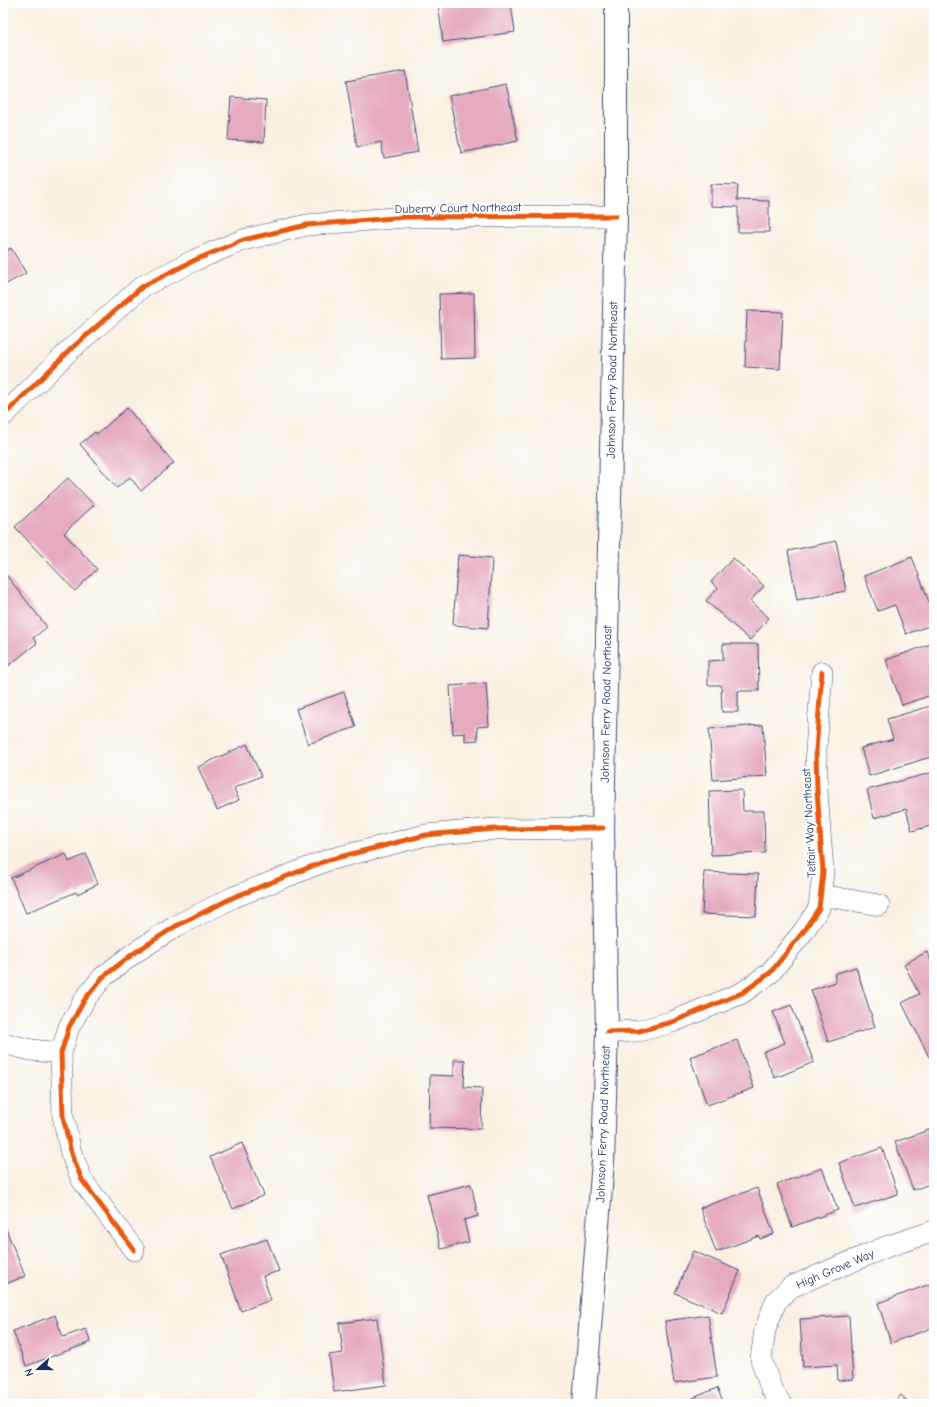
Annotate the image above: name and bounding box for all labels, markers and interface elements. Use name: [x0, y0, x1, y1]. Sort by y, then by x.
street label: Duberry Court Northeast: [395, 200, 522, 216]
street label: Johnson Ferry Road Northeast: [604, 301, 620, 459]
street label: Johnson Ferry Road Northeast: [598, 625, 614, 783]
street label: Telfair Way Northeast: [799, 767, 819, 878]
street label: Johnson Ferry Road Northeast: [593, 1045, 613, 1203]
street label: High Grove Way: [794, 1246, 877, 1292]
north arrow: [18, 1349, 58, 1389]
text: N: [22, 1367, 36, 1378]

